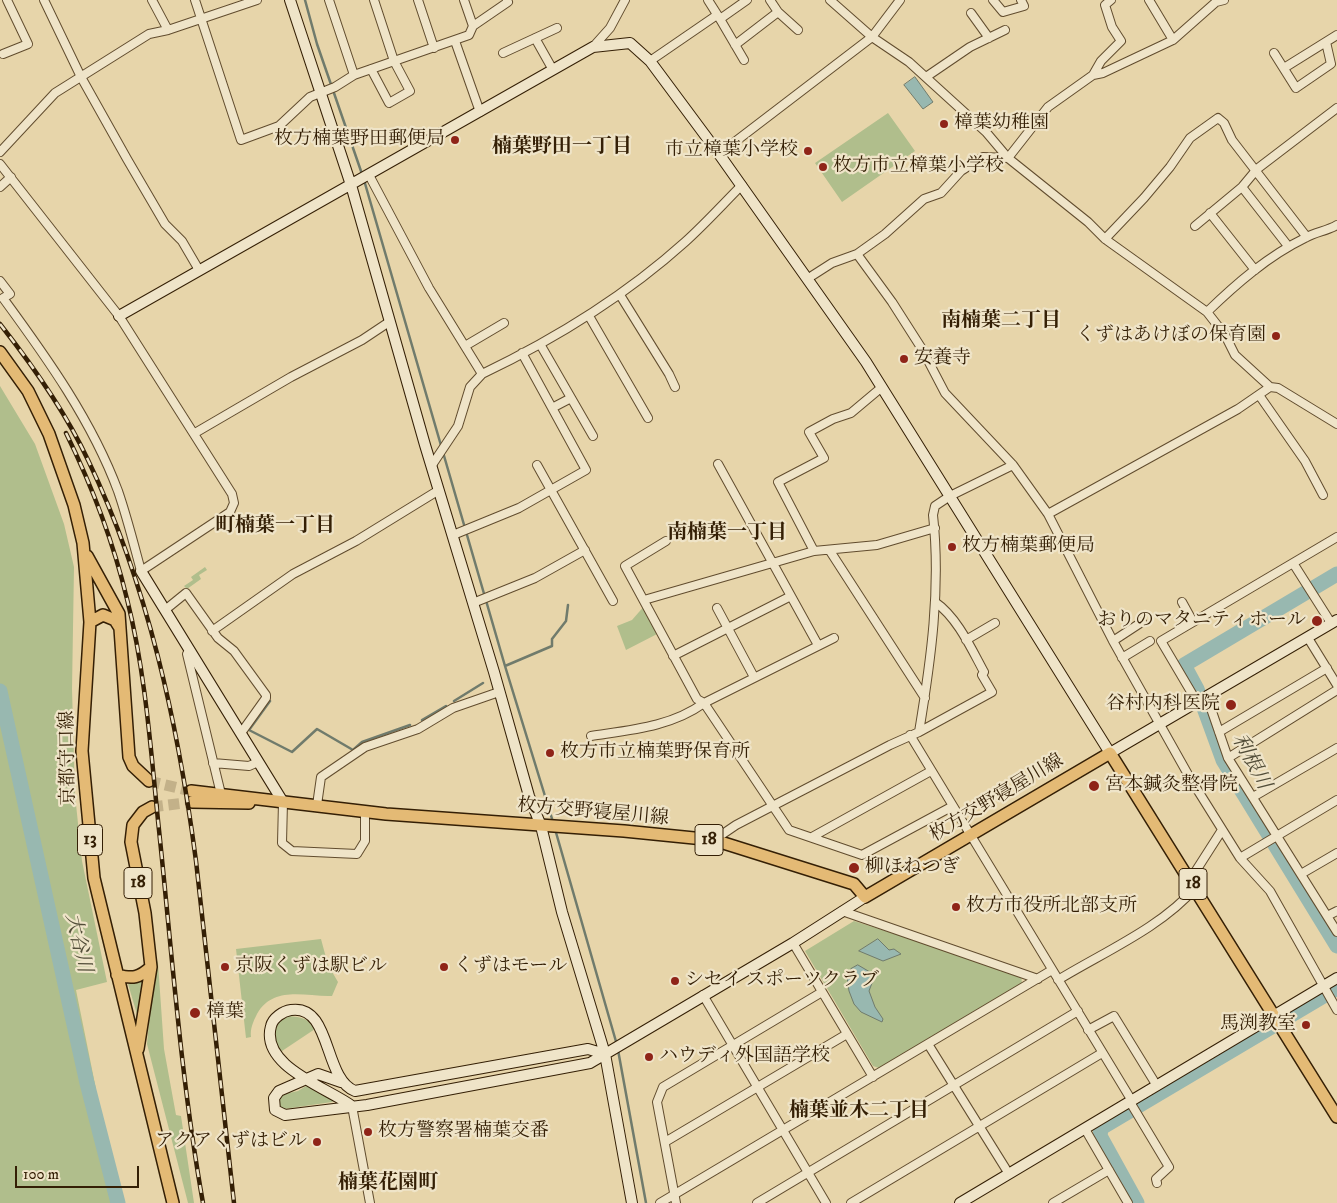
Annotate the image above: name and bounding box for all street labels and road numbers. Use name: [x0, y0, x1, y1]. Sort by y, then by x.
street label: 京都守口線: [57, 710, 81, 806]
street label: 枚方交野寝屋川線: [926, 750, 1068, 848]
street label: 枚方交野寝屋川線: [516, 795, 670, 831]
road number: 13: [78, 824, 102, 856]
road number: 18: [695, 824, 723, 856]
road number: 18: [124, 868, 152, 898]
road number: 18: [1179, 869, 1207, 900]

